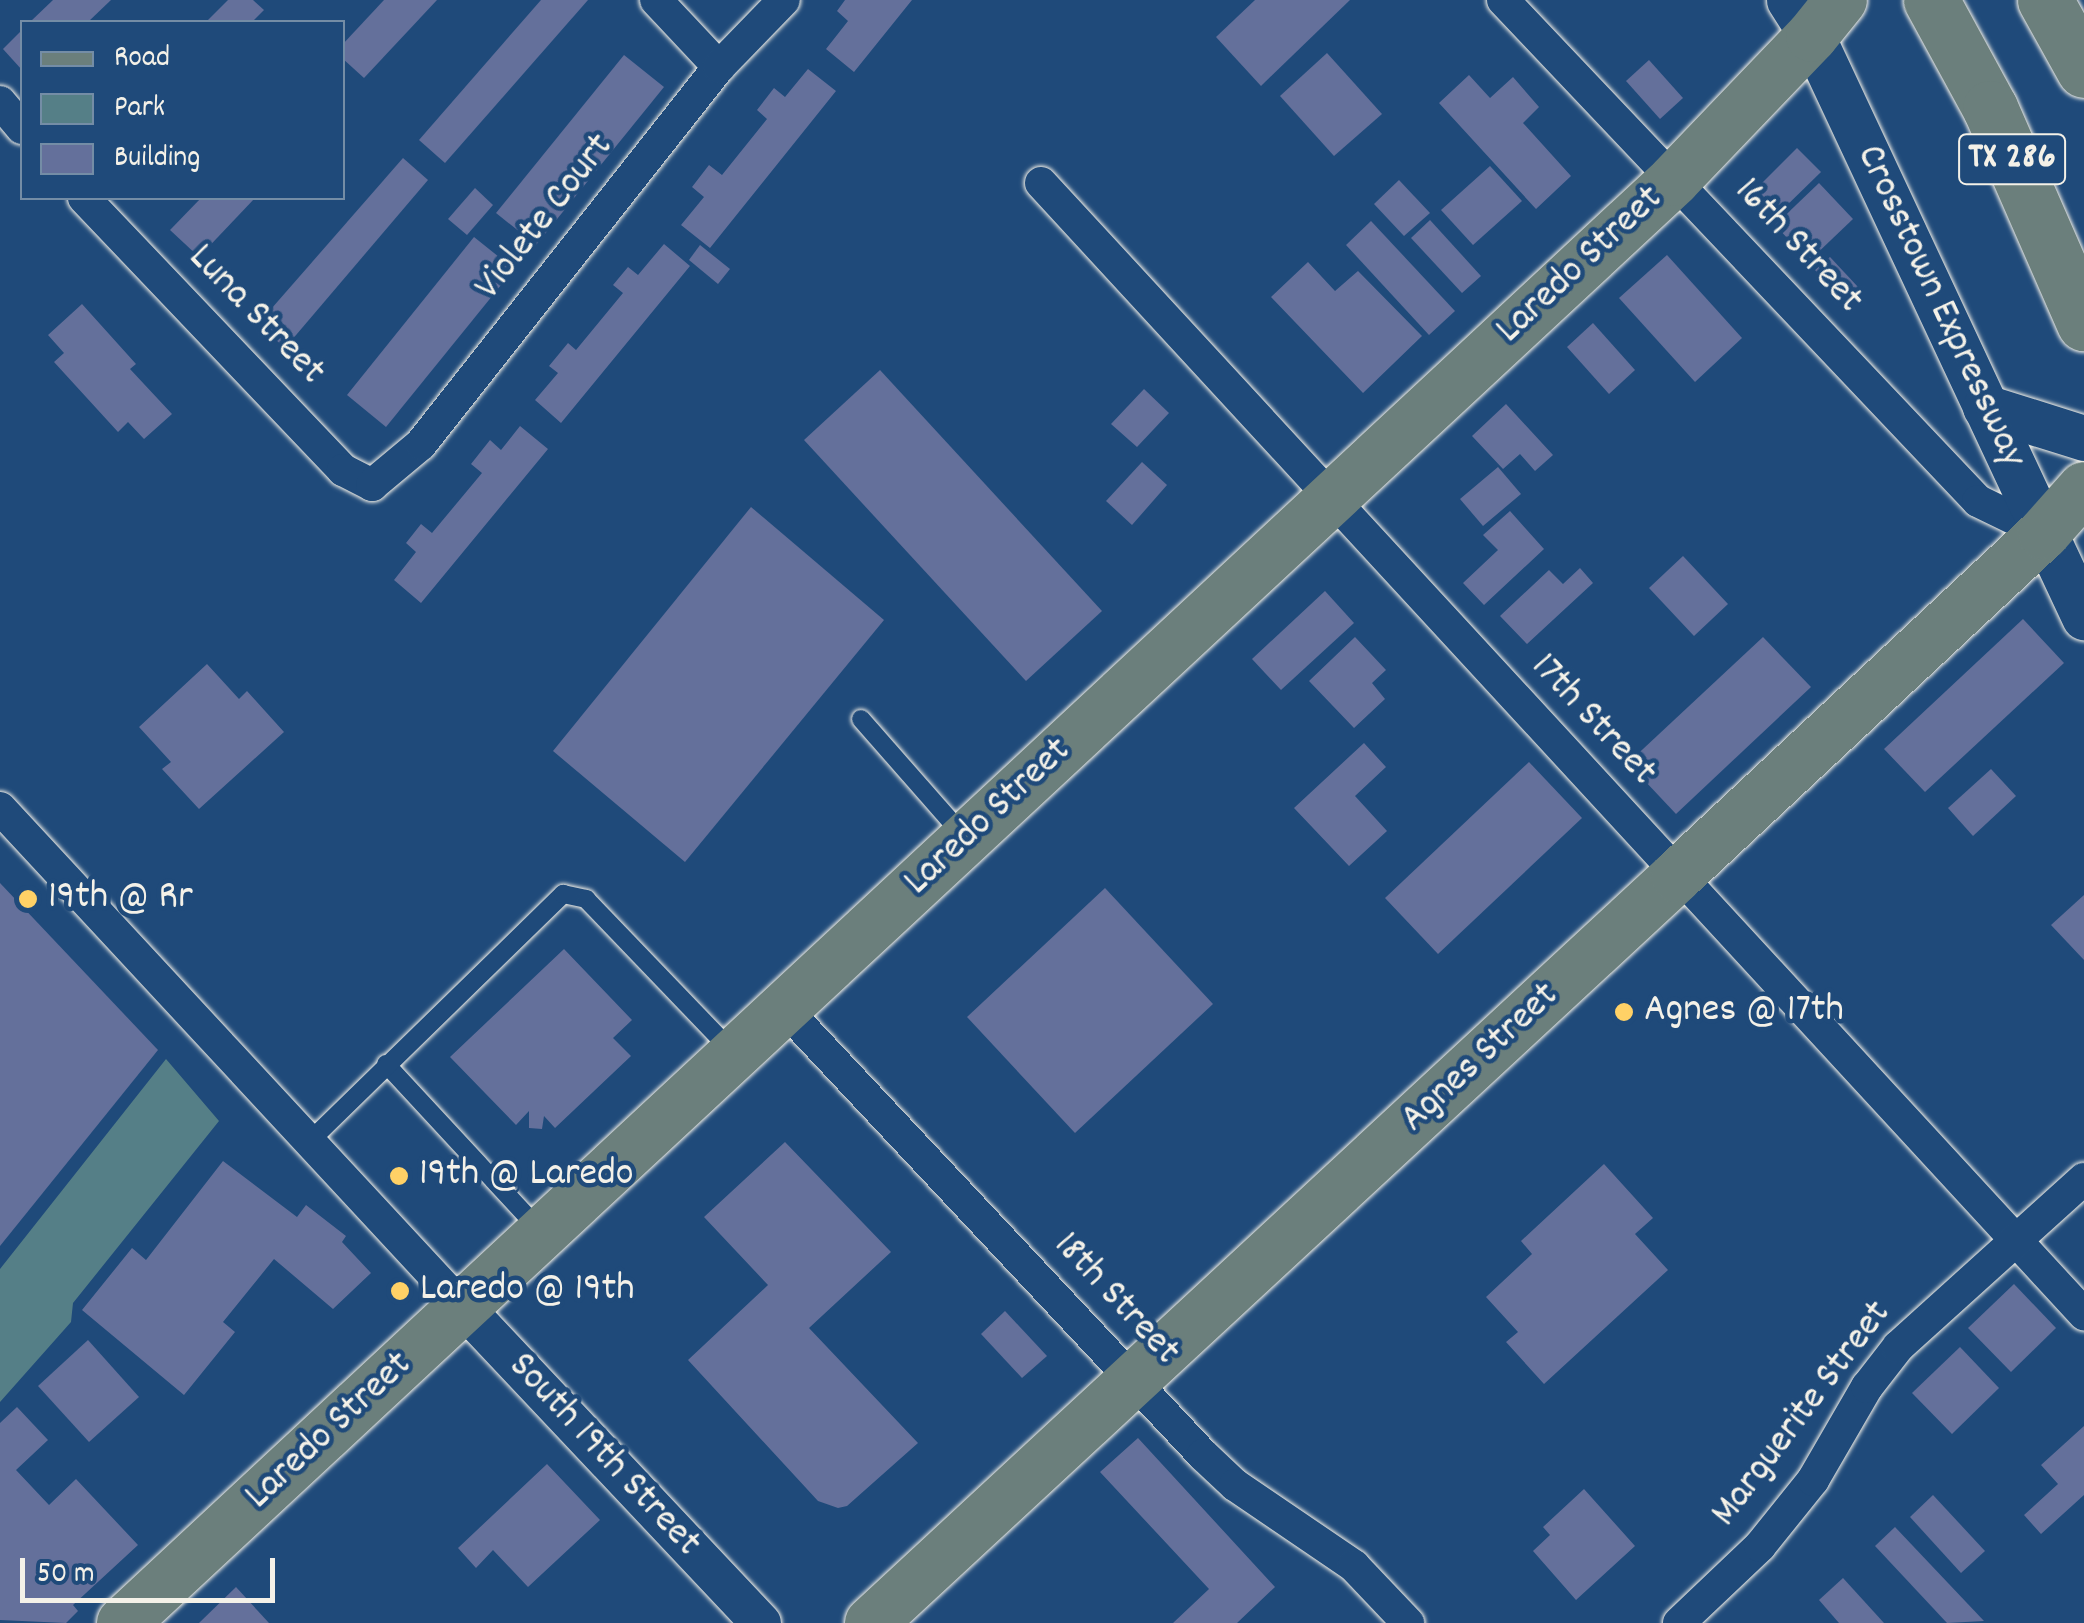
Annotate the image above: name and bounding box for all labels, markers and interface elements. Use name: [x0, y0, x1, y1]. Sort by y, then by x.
legend: [20, 20, 345, 200]
text: Road: [114, 38, 170, 81]
text: Park: [114, 88, 165, 131]
street label: Violete Court: [466, 125, 626, 311]
road number: TX 286: [1957, 126, 2067, 192]
text: Building: [114, 138, 200, 181]
street label: Crosstown Expressway: [1843, 138, 2035, 476]
street label: 16th Street: [1722, 169, 1872, 325]
street label: Laredo Street: [1488, 177, 1674, 355]
street label: Luna Street: [176, 236, 334, 396]
street label: 17th Street: [1519, 645, 1665, 797]
street label: Laredo Street: [896, 729, 1082, 907]
place label: 19th @ Rr: [48, 875, 193, 923]
marker: 19th @ Rr: [17, 888, 39, 910]
street label: Agnes Street: [1392, 974, 1570, 1144]
place label: Agnes @ 17th: [1644, 988, 1844, 1036]
marker: Agnes @ 17th: [1613, 1001, 1635, 1023]
place label: 19th @ Laredo: [419, 1152, 634, 1200]
marker: 19th @ Laredo: [388, 1165, 410, 1187]
street label: 18th Street: [1041, 1224, 1189, 1376]
place label: Laredo @ 19th: [420, 1267, 635, 1315]
marker: Laredo @ 19th: [389, 1280, 411, 1302]
street label: Marguerite Street: [1703, 1293, 1903, 1537]
street label: Laredo Street: [237, 1343, 423, 1521]
street label: South 19th Street: [496, 1344, 710, 1568]
scale bar: [25, 1538, 280, 1600]
text: 50 m: [37, 1554, 95, 1597]

